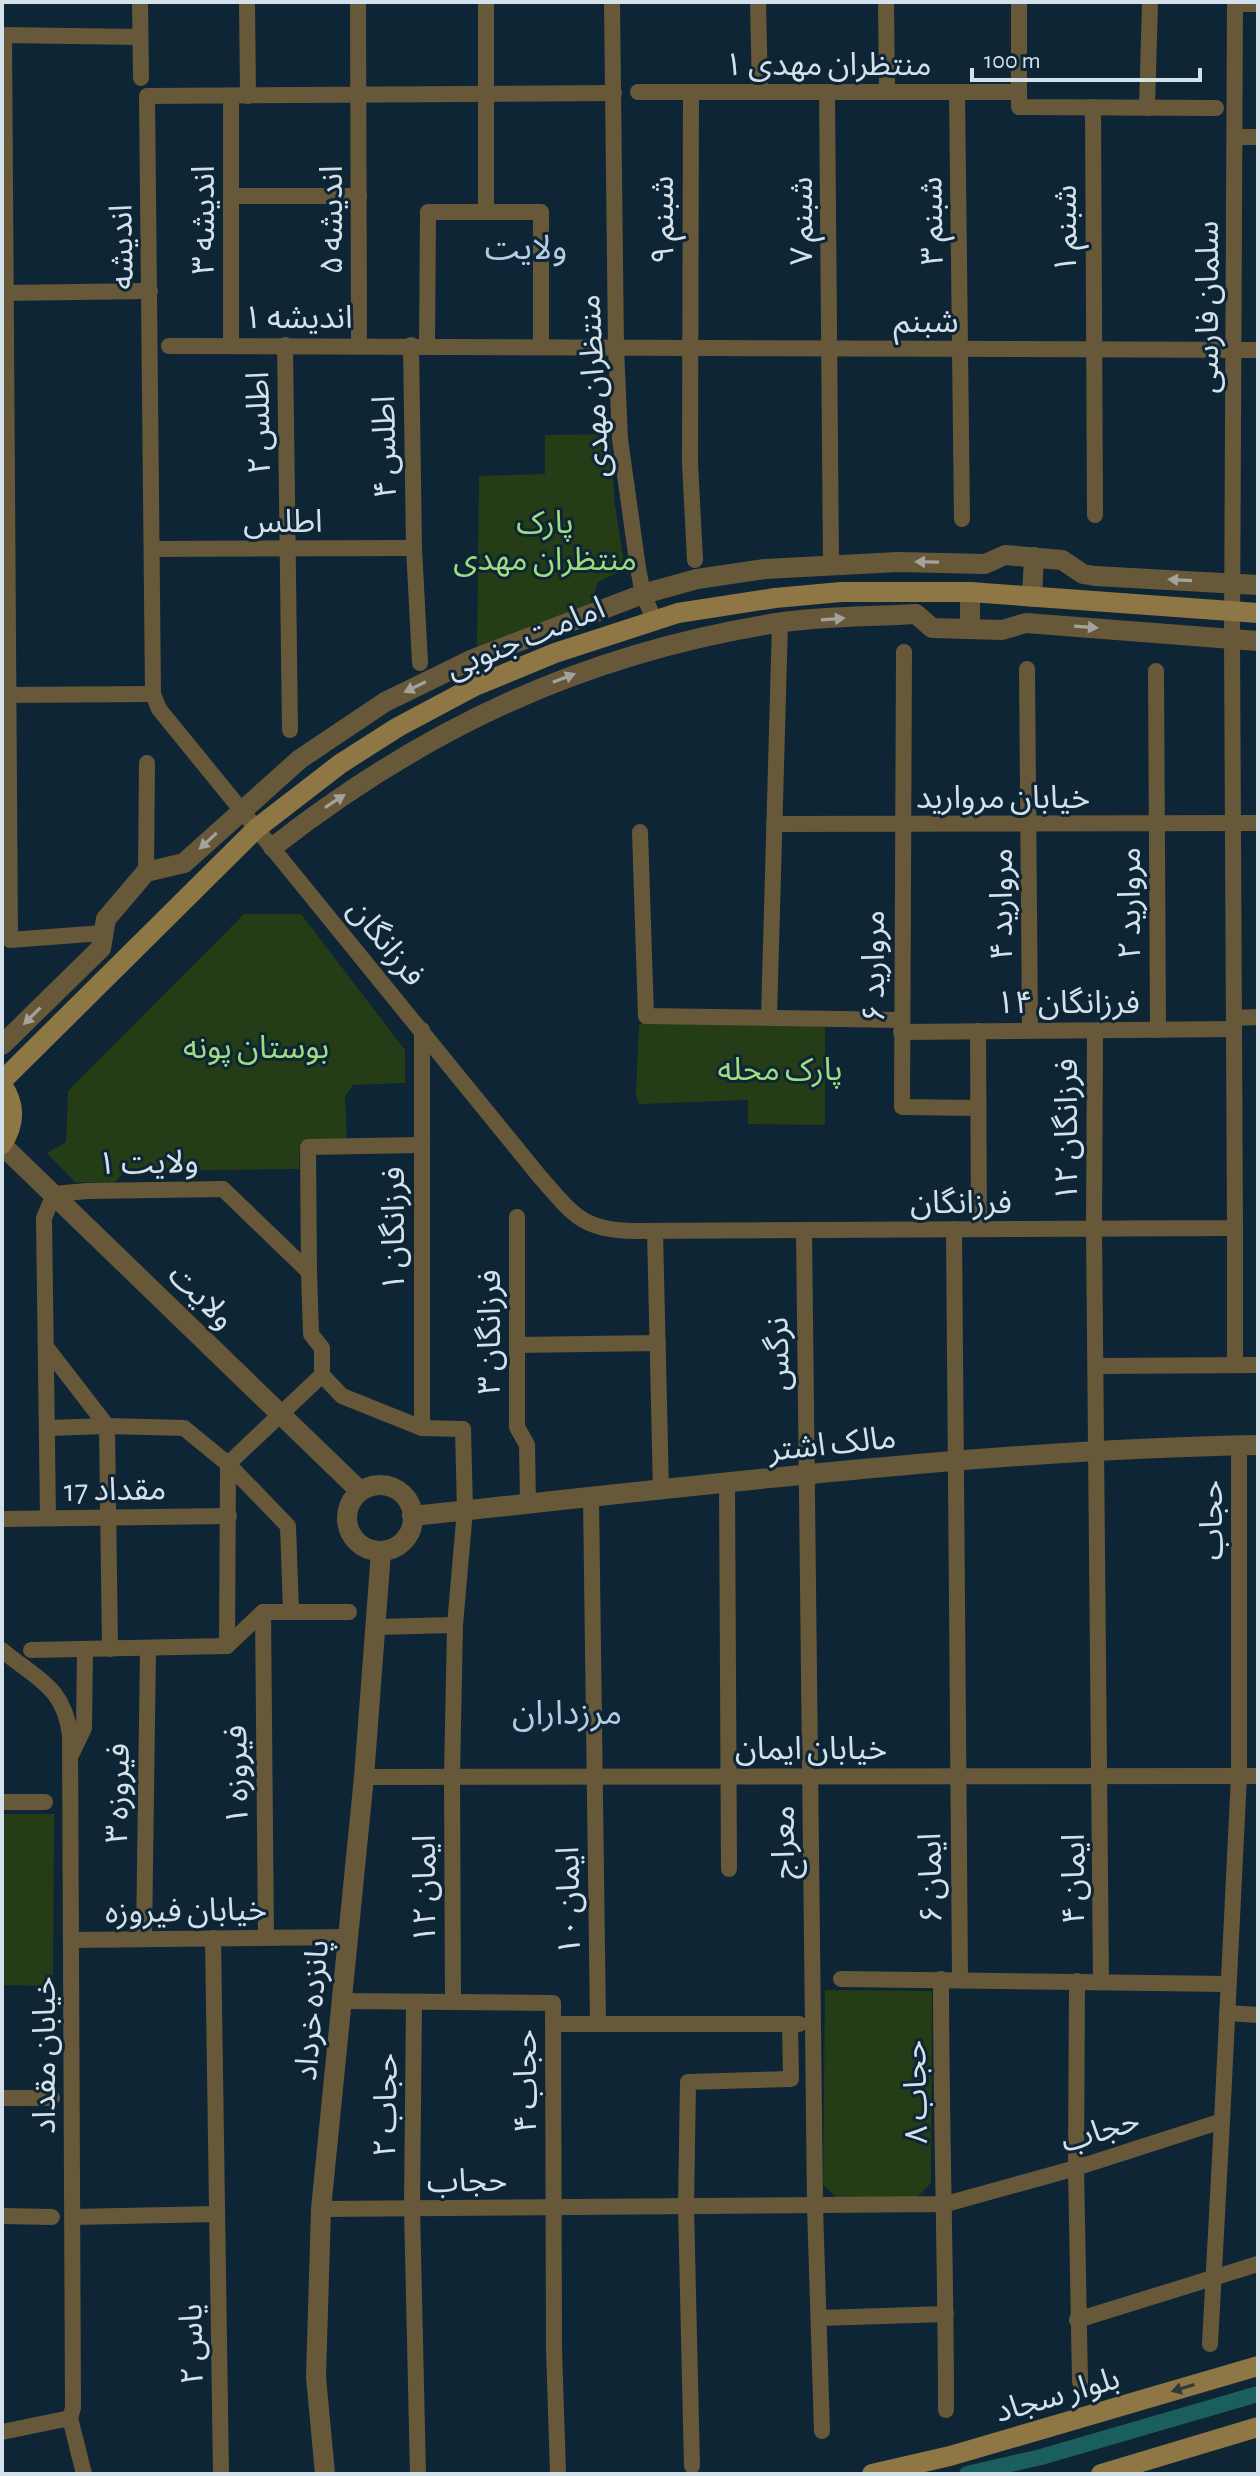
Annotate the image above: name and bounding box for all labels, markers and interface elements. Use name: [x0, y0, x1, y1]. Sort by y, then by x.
scale bar: [972, 32, 1200, 82]
street label: منتظران مهدی ۱: [724, 49, 932, 83]
text: 100 m: [984, 49, 1041, 73]
street label: اندیشه ۳: [188, 165, 220, 275]
street label: اندیشه ۵: [316, 165, 348, 275]
street label: شبنم ۹: [647, 176, 686, 264]
street label: شبنم ۳: [915, 176, 956, 266]
street label: شبنم ۷: [786, 177, 825, 265]
street label: شبنم ۱: [1050, 185, 1089, 273]
street label: اندیشه: [105, 204, 139, 290]
street label: سلمان فارسی: [1192, 221, 1226, 393]
district label: ولایت: [485, 232, 567, 267]
street label: منتظران مهدی: [573, 293, 617, 478]
street label: اندیشه ۱: [243, 302, 353, 334]
street label: شبنم: [893, 306, 959, 345]
street label: اطلس ۲: [242, 371, 277, 475]
street label: اطلس ۴: [368, 395, 403, 499]
street label: اطلس: [243, 506, 323, 539]
park label: پارک منتظران مهدی: [453, 507, 637, 578]
one-way arrow: [914, 556, 939, 569]
one-way arrow: [1167, 574, 1192, 587]
street label: امامت جنوبی: [442, 592, 610, 686]
one-way arrow: [821, 612, 846, 625]
one-way arrow: [1074, 621, 1099, 634]
one-way arrow: [552, 671, 576, 684]
one-way arrow: [404, 680, 427, 694]
street label: خیابان مروارید: [916, 782, 1090, 816]
one-way arrow: [324, 794, 346, 808]
one-way arrow: [198, 832, 217, 850]
street label: مروارید ۲: [1114, 847, 1148, 959]
street label: مروارید ۴: [986, 848, 1020, 960]
street label: فرزانگان: [340, 892, 431, 993]
street label: مروارید ۶: [858, 910, 892, 1022]
street label: فرزانگان ۱۴: [996, 986, 1140, 1021]
one-way arrow: [23, 1006, 41, 1025]
park label: بوستان پونه: [183, 1032, 329, 1067]
park label: پارک محله: [717, 1054, 843, 1089]
street label: فرزانگان ۱۲: [1050, 1058, 1085, 1202]
street label: ولایت ۱: [97, 1146, 199, 1182]
street label: فرزانگان ۱: [377, 1166, 412, 1292]
street label: فرزانگان: [910, 1186, 1012, 1221]
street label: ولایت: [161, 1258, 240, 1337]
street label: فرزانگان ۳: [473, 1269, 508, 1395]
street label: نرگس: [760, 1317, 797, 1391]
street label: مالک اشتر: [766, 1421, 898, 1469]
street label: مقداد 17: [64, 1473, 166, 1507]
street label: حجاب: [1196, 1480, 1229, 1560]
district label: مرزداران: [512, 1697, 622, 1732]
street label: فیروزه ۱: [220, 1725, 256, 1825]
street label: خیابان ایمان: [735, 1733, 887, 1766]
street label: فیروزه ۳: [101, 1743, 137, 1843]
street label: معراج: [768, 1805, 807, 1879]
street label: ایمان ۶: [914, 1832, 949, 1924]
street label: ایمان ۴: [1058, 1834, 1091, 1924]
street label: ایمان ۱۲: [409, 1835, 442, 1943]
street label: ایمان ۱۰: [552, 1846, 587, 1956]
street label: خیابان فیروزه: [105, 1894, 267, 1930]
street label: پانزده خرداد: [290, 1938, 337, 2082]
street label: خیابان مقداد: [29, 1976, 62, 2134]
street label: حجاب ۴: [510, 2029, 543, 2133]
street label: حجاب ۸: [899, 2040, 934, 2144]
street label: حجاب ۲: [369, 2053, 404, 2157]
street label: حجاب: [1057, 2104, 1144, 2159]
street label: حجاب: [427, 2164, 507, 2198]
street label: یاس ۲: [175, 2303, 210, 2385]
street label: بلوار سجاد: [991, 2362, 1124, 2430]
one-way arrow: [1171, 2382, 1195, 2395]

